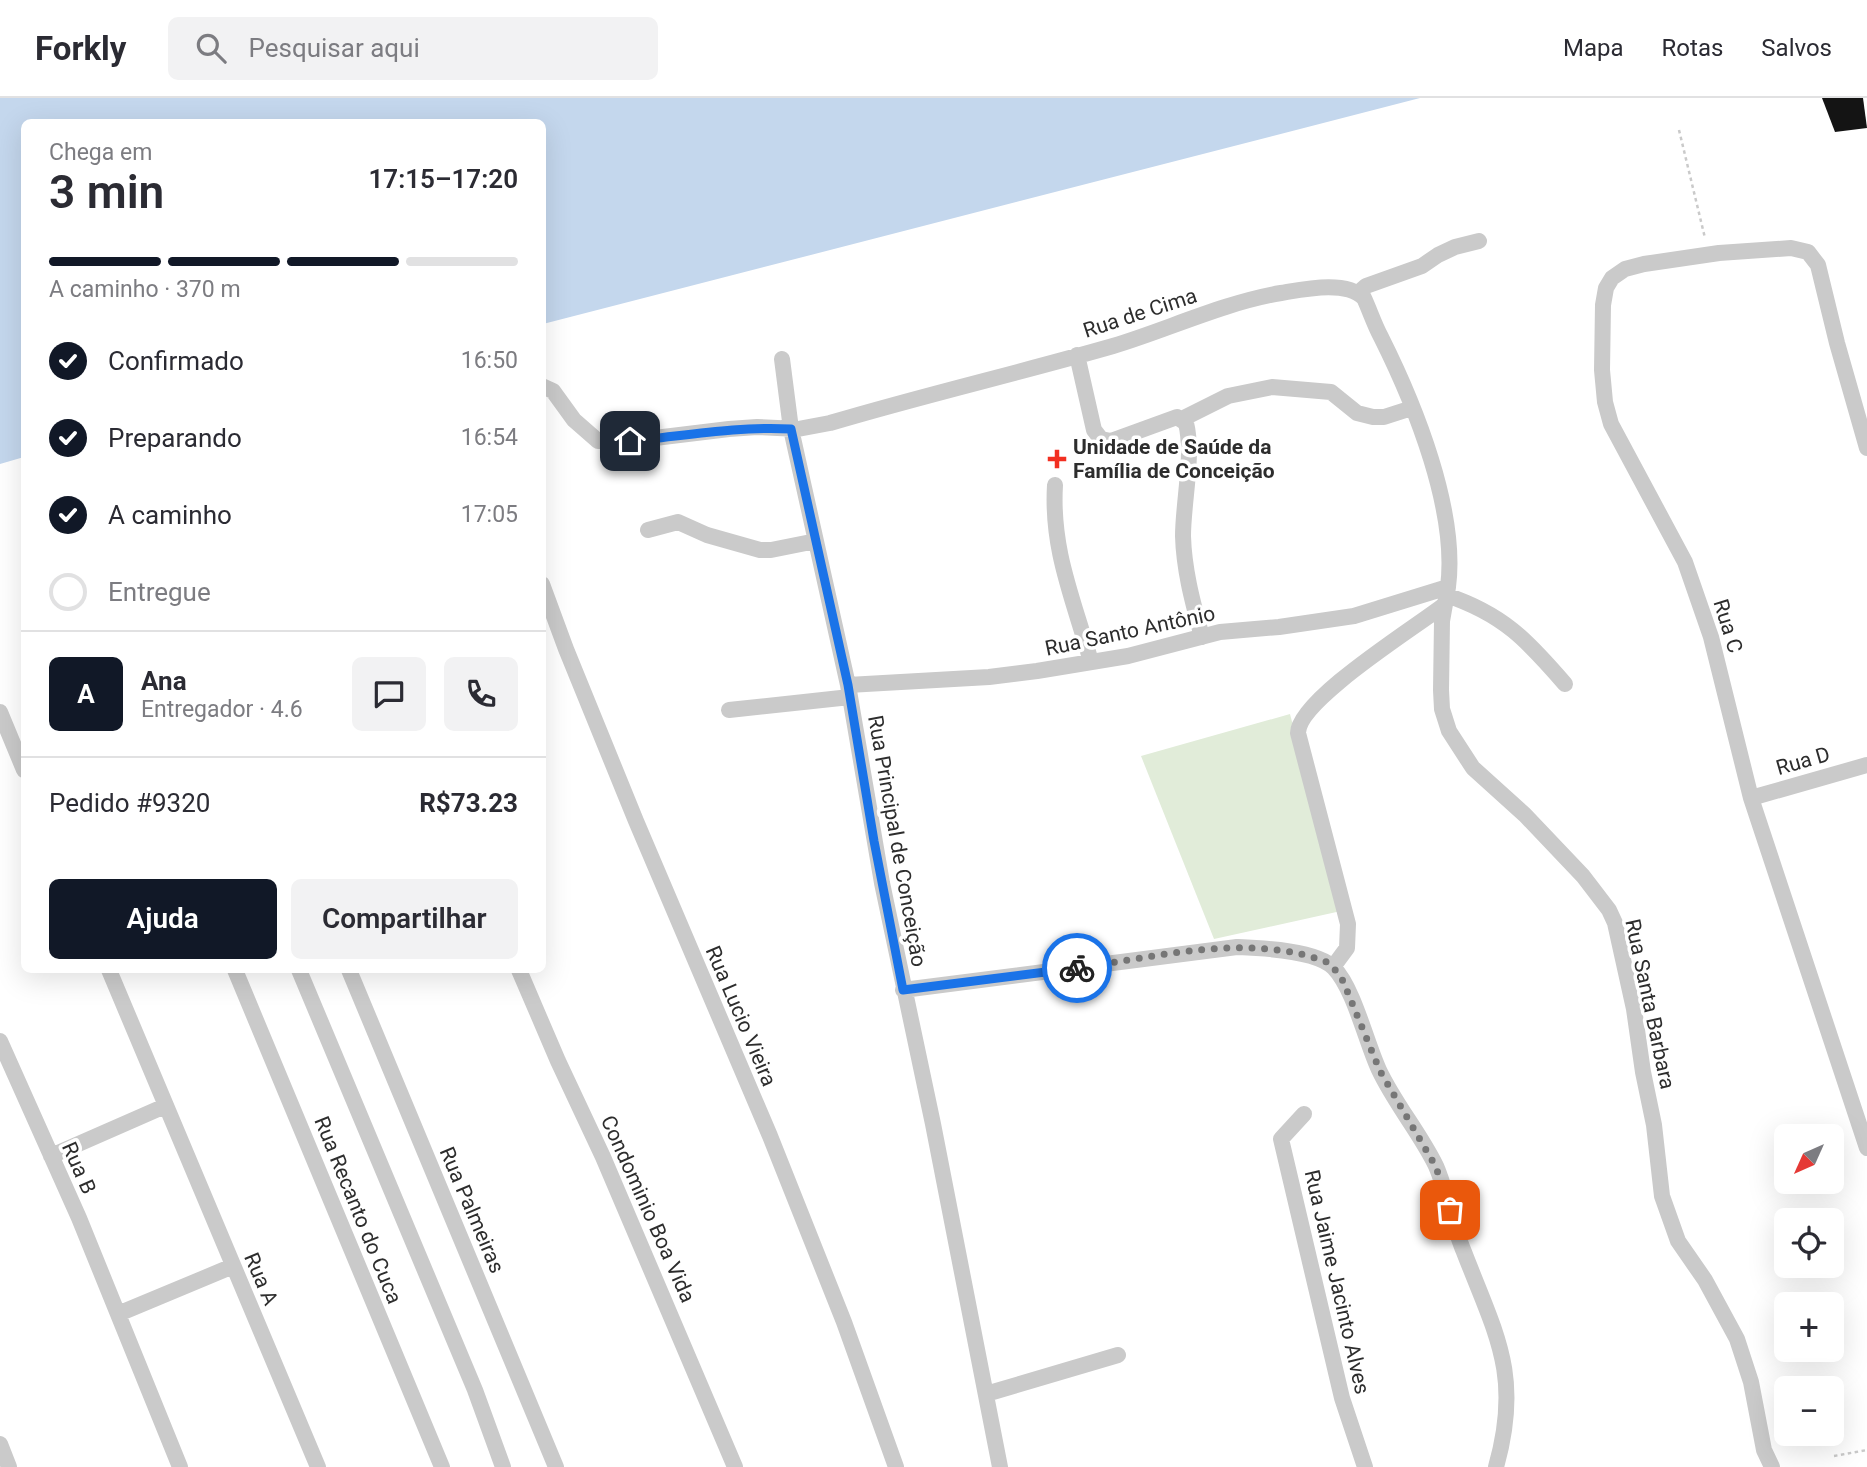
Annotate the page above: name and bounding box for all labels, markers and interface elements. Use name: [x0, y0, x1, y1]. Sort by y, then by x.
search box: [168, 17, 658, 80]
text: Forkly: [35, 29, 126, 68]
icon: search: [192, 29, 230, 67]
text: Pesquisar aqui: [248, 33, 420, 63]
text: Mapa: [1563, 34, 1624, 62]
text: Rotas: [1662, 34, 1723, 62]
text: Salvos: [1761, 34, 1832, 62]
text: Chega em: [49, 139, 152, 166]
text: 17:15–17:20: [368, 164, 518, 194]
text: 3 min: [49, 165, 164, 219]
text: A caminho · 370 m: [49, 276, 241, 303]
street label: Rua de Cima: [1080, 283, 1200, 343]
icon: check: [49, 342, 87, 380]
text: Confirmado: [108, 346, 244, 376]
text: 16:50: [461, 347, 518, 374]
pin: [600, 411, 660, 471]
icon: check: [49, 419, 87, 457]
icon: home: [611, 422, 649, 460]
text: Preparando: [108, 423, 242, 453]
text: 16:54: [461, 424, 518, 451]
place label: Unidade de Saúde da Família de Conceição: [1073, 435, 1275, 483]
marker: Unidade de Saúde da Família de Conceição: [1047, 449, 1067, 469]
icon: check: [49, 496, 87, 534]
text: A caminho: [108, 500, 232, 530]
text: 17:05: [461, 501, 518, 528]
text: Entregue: [108, 577, 211, 607]
street label: Rua C: [1709, 596, 1747, 656]
street label: Rua Santo Antônio: [1043, 601, 1217, 661]
button: chat: [352, 657, 426, 731]
button: phone: [444, 657, 518, 731]
text: Ana: [141, 666, 187, 696]
text: A: [77, 679, 95, 709]
text: Entregador · 4.6: [141, 696, 303, 723]
street label: Rua Principal de Conceição: [863, 713, 931, 969]
street label: Rua D: [1773, 742, 1833, 780]
text: Pedido #9320: [49, 788, 210, 818]
text: R$73.23: [419, 788, 518, 818]
button: Ajuda: [49, 879, 277, 959]
button: Compartilhar: [291, 879, 518, 959]
street label: Rua Santa Barbara: [1620, 917, 1680, 1091]
courier: [1042, 933, 1112, 1003]
street label: Rua Lucio Vieira: [701, 942, 781, 1090]
icon: bike: [1058, 949, 1096, 987]
street label: Condominio Boa Vida: [596, 1112, 700, 1306]
street label: Rua Recanto do Cuca: [309, 1113, 407, 1307]
north arrow: [1774, 1124, 1844, 1194]
map controls: [1774, 1124, 1844, 1446]
street label: Rua B: [57, 1138, 101, 1198]
street label: Rua Palmeiras: [435, 1143, 509, 1277]
street label: Rua Jaime Jacinto Alves: [1300, 1168, 1374, 1396]
pin: [1420, 1180, 1480, 1240]
icon: bag: [1431, 1191, 1469, 1229]
button: locate: [1774, 1208, 1844, 1278]
street label: Rua A: [239, 1249, 283, 1309]
button: +: [1774, 1292, 1844, 1362]
button: −: [1774, 1376, 1844, 1446]

